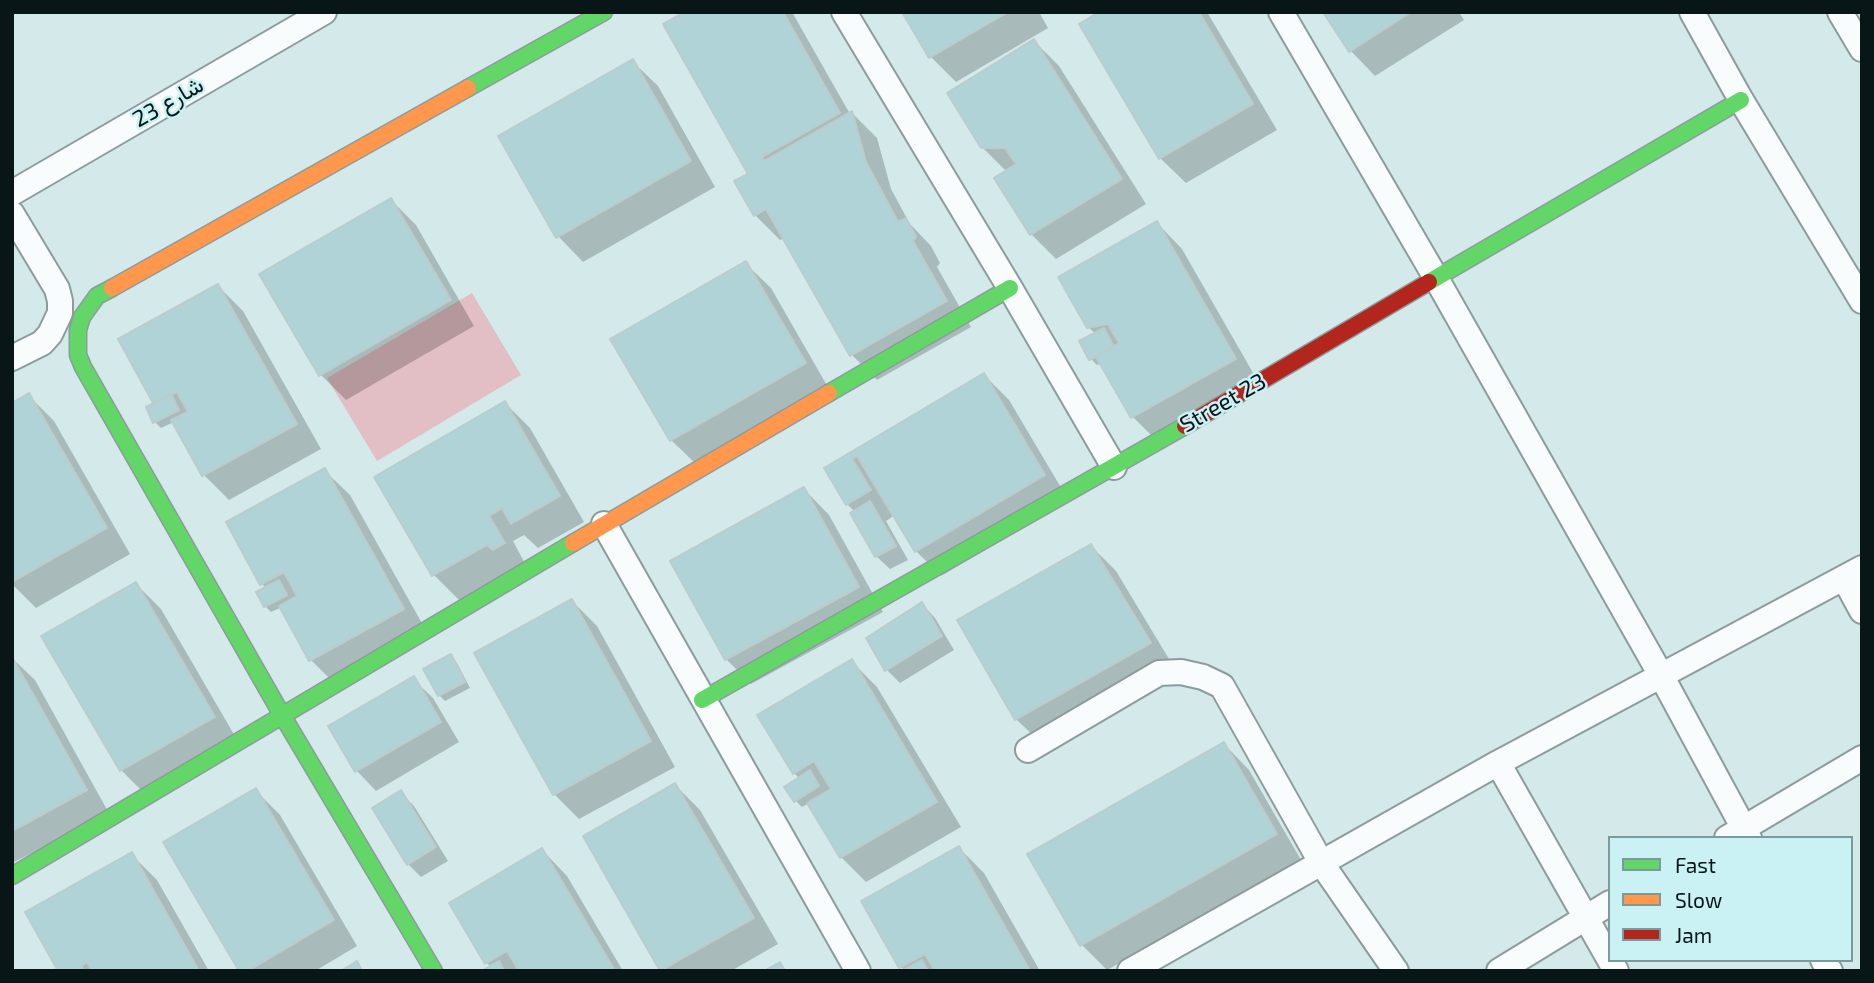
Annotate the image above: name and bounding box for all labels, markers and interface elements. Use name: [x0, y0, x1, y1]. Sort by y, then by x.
street label: شارع 23: [128, 71, 208, 133]
street label: Street 23: [1175, 367, 1271, 439]
legend: [1608, 836, 1853, 962]
text: Fast: [1675, 852, 1716, 877]
text: Slow: [1675, 887, 1722, 912]
text: Jam: [1675, 922, 1712, 947]

